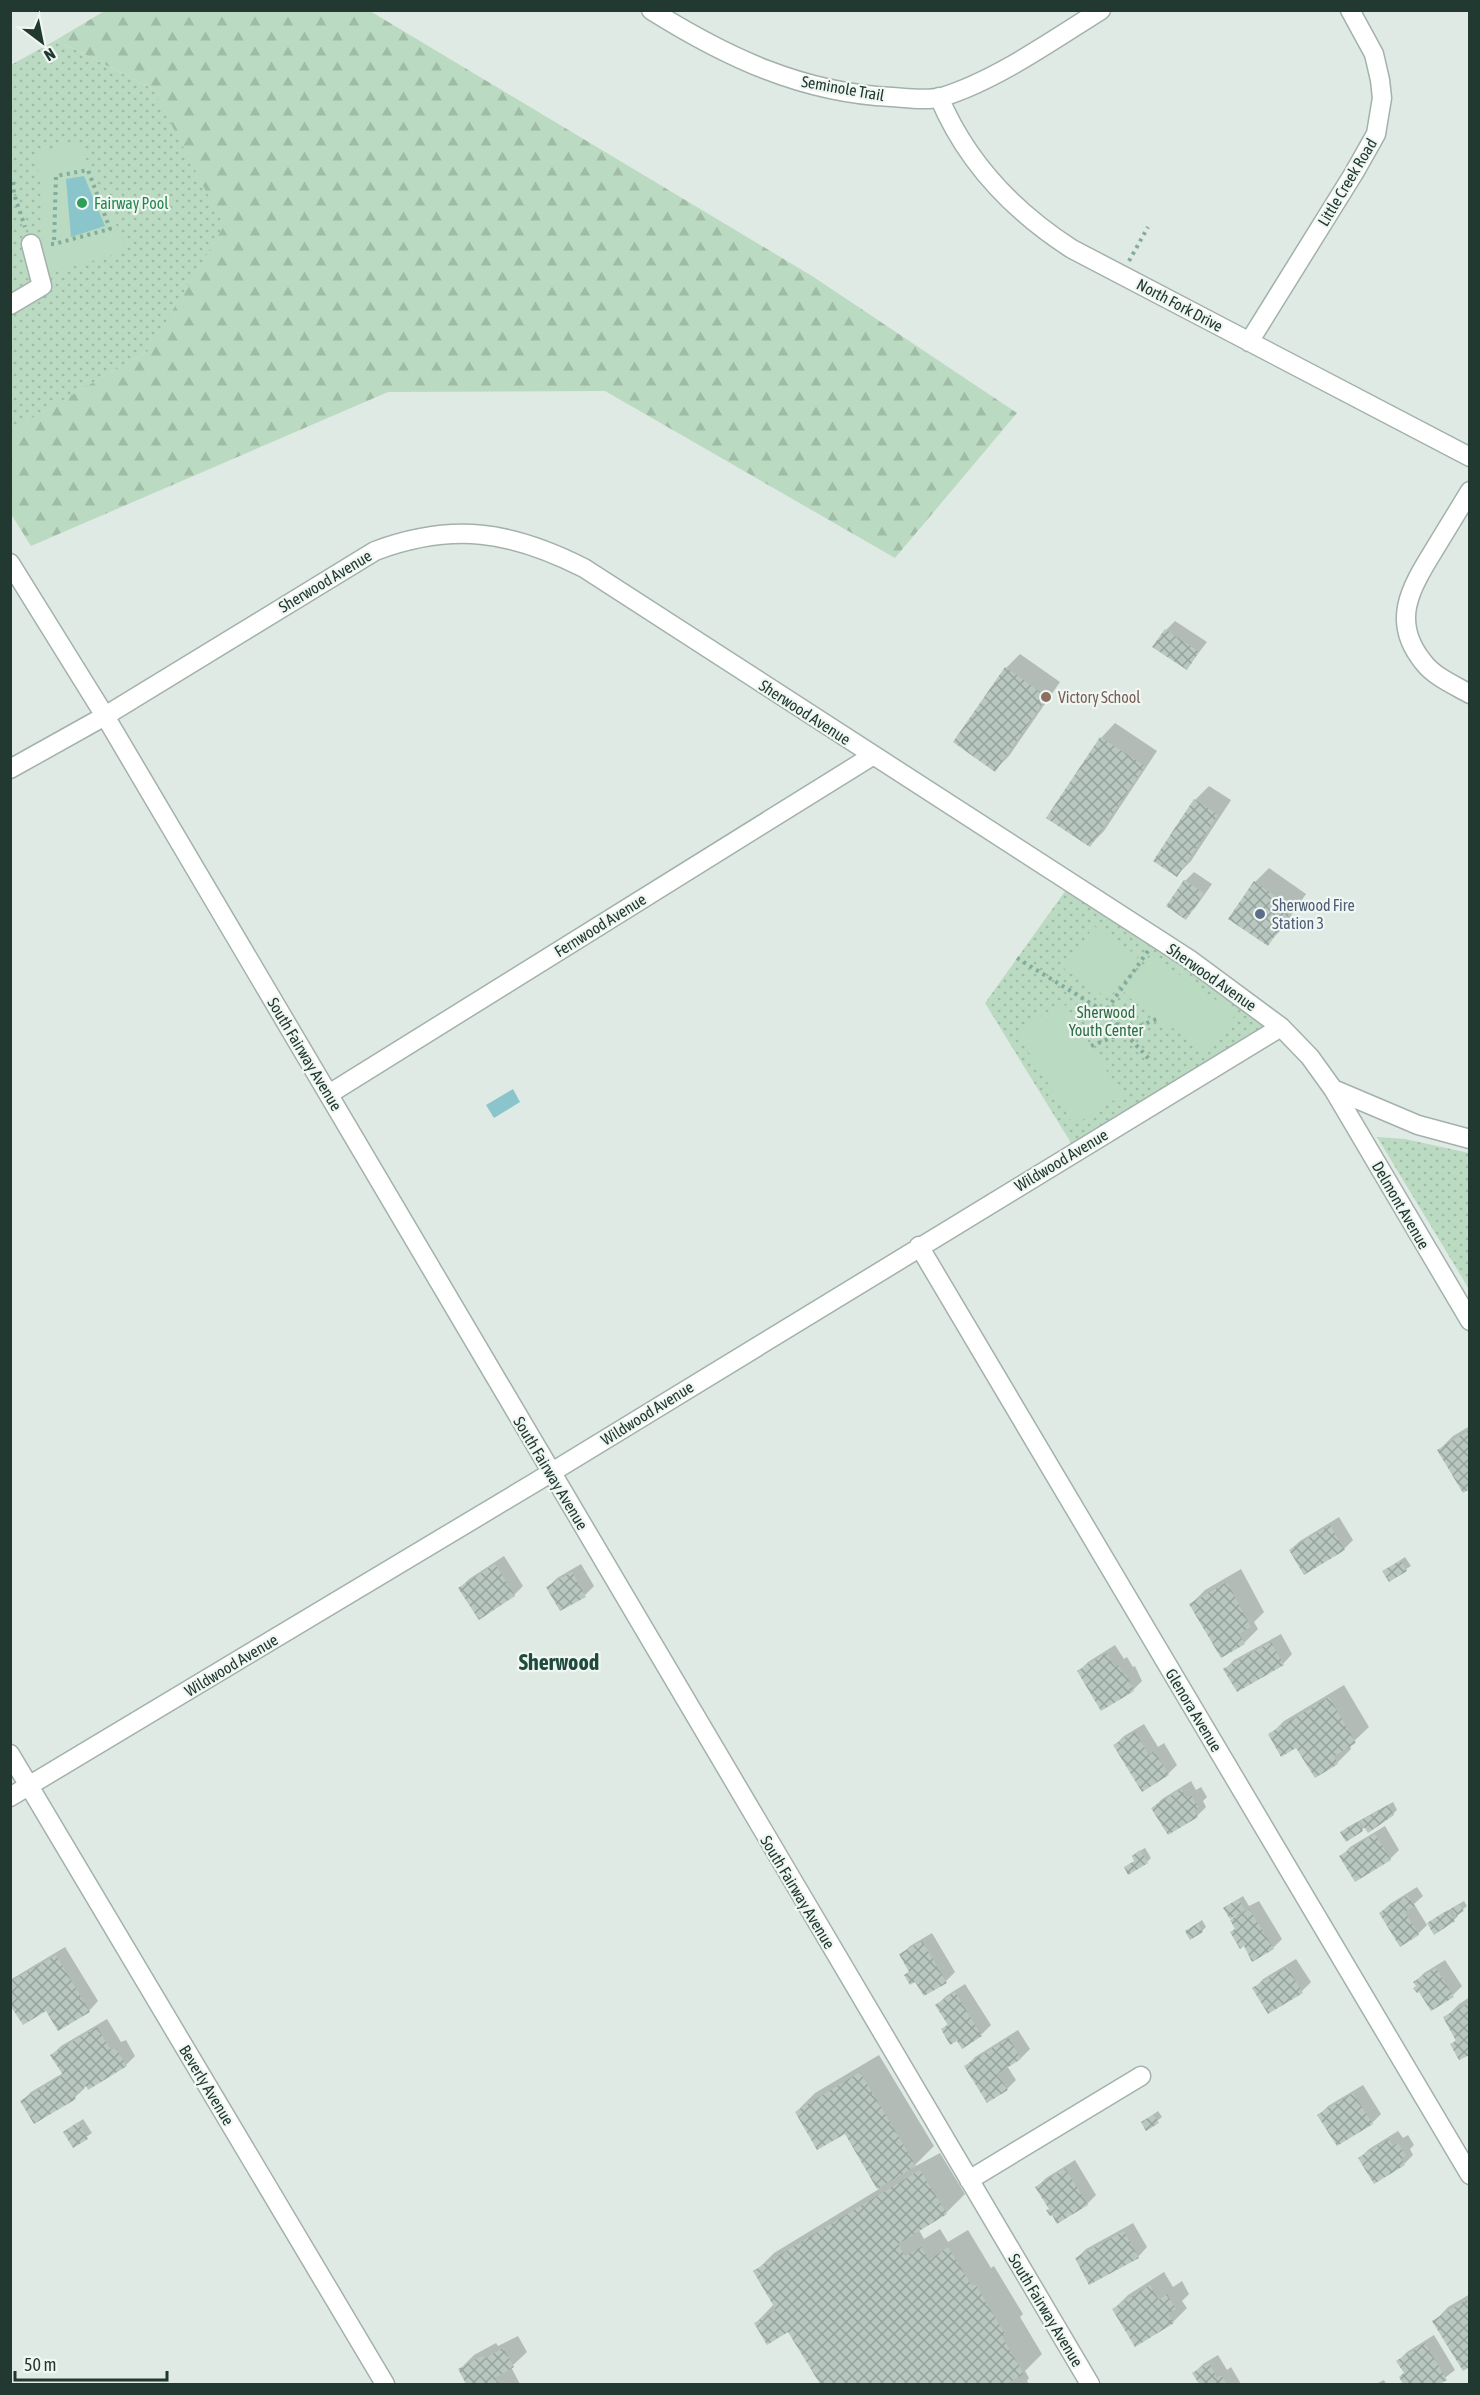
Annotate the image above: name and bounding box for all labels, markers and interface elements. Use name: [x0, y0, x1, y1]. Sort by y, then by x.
north arrow: [12, 12, 72, 72]
text: N: [41, 45, 59, 65]
street label: Seminole Trail: [800, 72, 887, 104]
street label: Little Creek Road: [1314, 135, 1380, 229]
place label: Fairway Pool: [94, 194, 169, 213]
marker: Fairway Pool: [75, 196, 89, 210]
street label: North Fork Drive: [1134, 275, 1226, 335]
street label: Sherwood Avenue: [275, 546, 375, 616]
street label: Sherwood Avenue: [756, 676, 854, 748]
place label: Victory School: [1058, 688, 1141, 707]
marker: Victory School: [1039, 690, 1053, 704]
street label: Fernwood Avenue: [551, 890, 649, 960]
place label: Sherwood Fire Station 3: [1272, 896, 1355, 932]
marker: Sherwood Fire Station 3: [1253, 907, 1267, 921]
street label: Sherwood Avenue: [1164, 940, 1260, 1014]
street label: South Fairway Avenue: [263, 994, 346, 1114]
park label: Sherwood Youth Center: [1069, 1003, 1144, 1039]
street label: Wildwood Avenue: [1011, 1125, 1111, 1195]
street label: Delmont Avenue: [1369, 1158, 1433, 1252]
street label: Wildwood Avenue: [598, 1377, 696, 1449]
street label: South Fairway Avenue: [509, 1413, 592, 1533]
street label: Wildwood Avenue: [181, 1630, 281, 1700]
district label: Sherwood: [519, 1649, 599, 1675]
street label: Glenora Avenue: [1162, 1665, 1226, 1755]
street label: South Fairway Avenue: [756, 1832, 839, 1952]
street label: Beverly Avenue: [175, 2042, 238, 2129]
street label: South Fairway Avenue: [1004, 2250, 1087, 2370]
scale bar: [15, 2344, 166, 2382]
text: 50 m: [24, 2354, 56, 2375]

